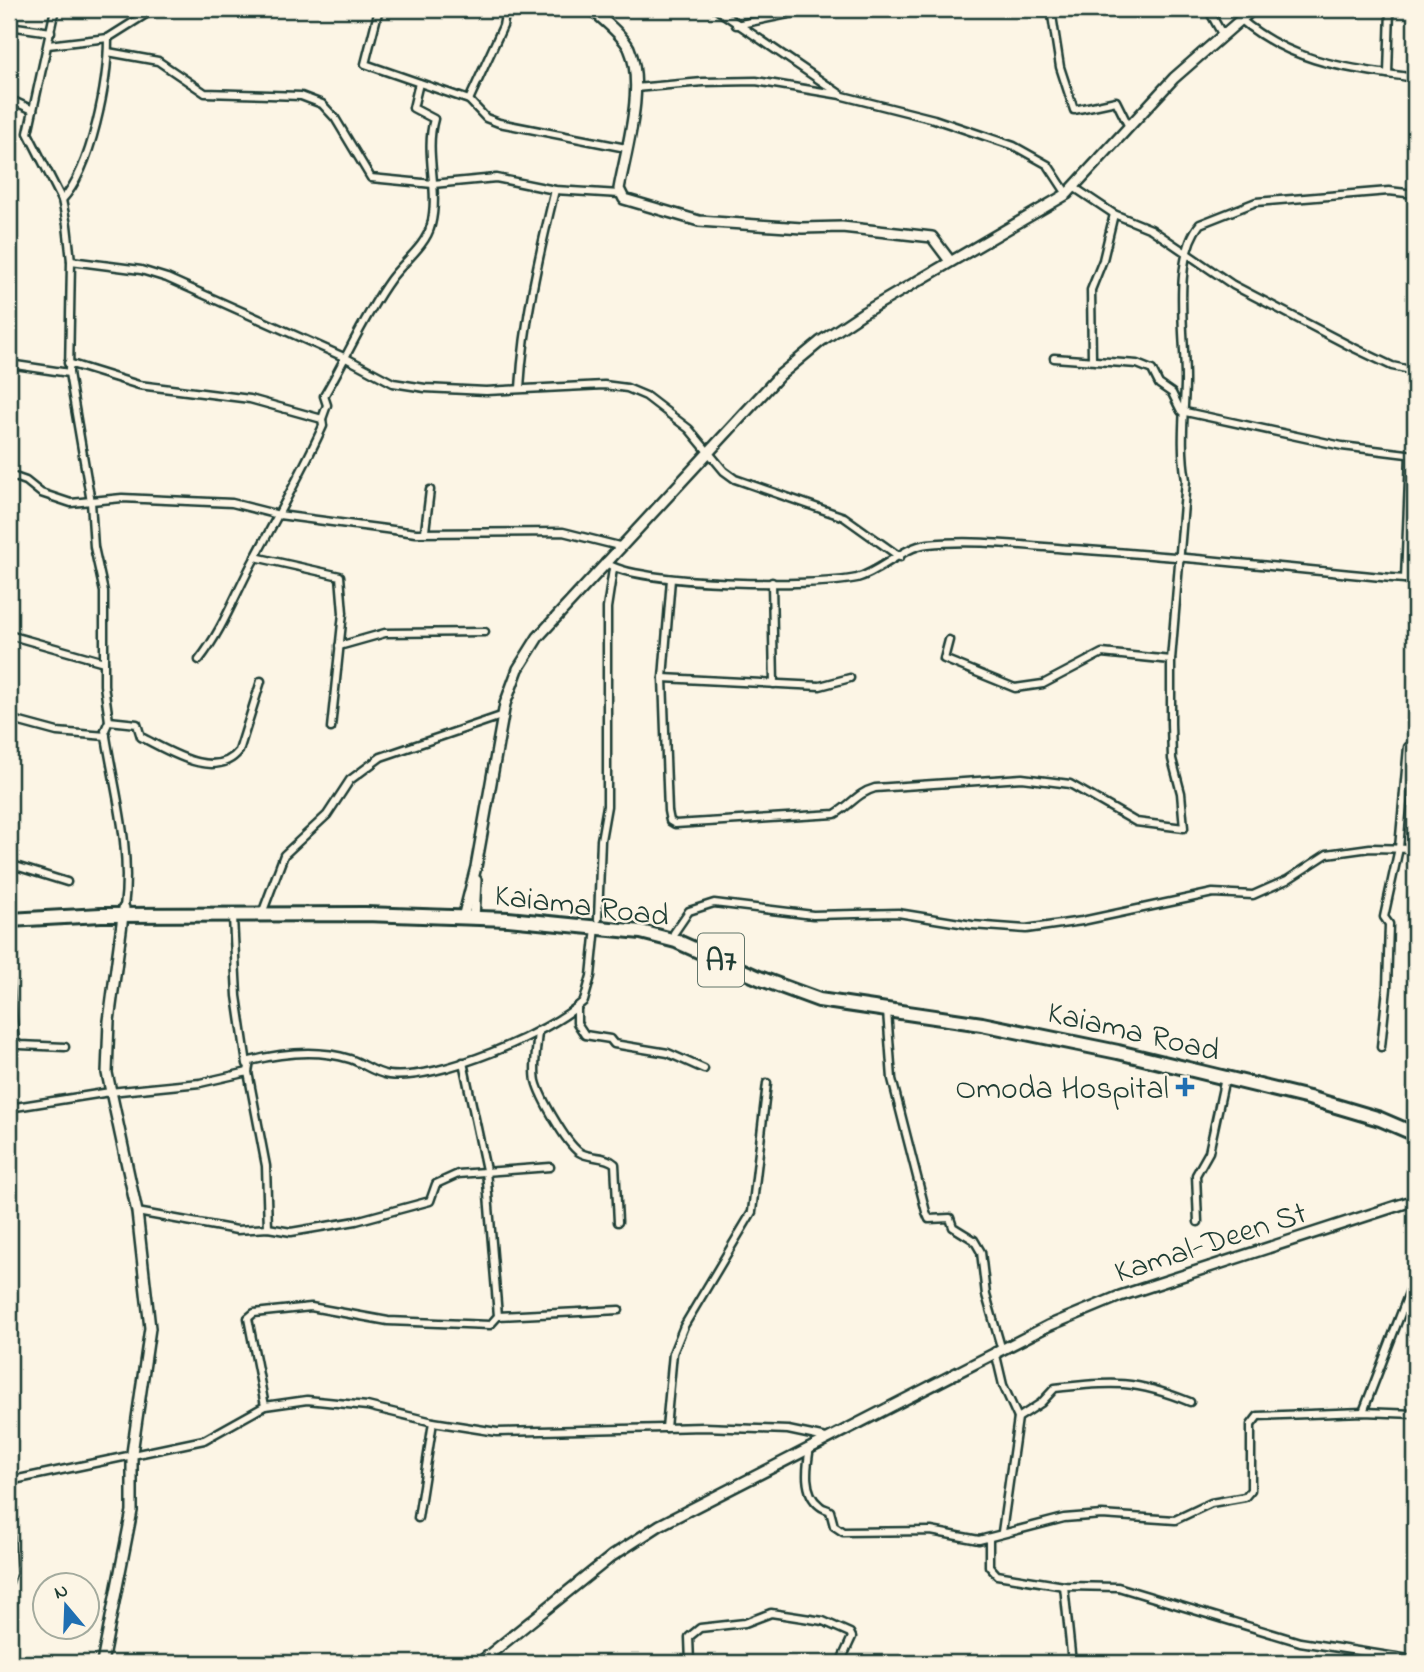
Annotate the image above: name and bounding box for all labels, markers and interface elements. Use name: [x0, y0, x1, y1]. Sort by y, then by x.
street label: Kaiama Road: [492, 873, 672, 941]
road number: A7: [698, 934, 744, 986]
street label: Kaiama Road: [1042, 991, 1224, 1076]
place label: Omoda Hospital: [955, 1067, 1169, 1114]
marker: Omoda Hospital: [1175, 1077, 1195, 1097]
street label: Kamal-Deen St: [1109, 1191, 1313, 1298]
north arrow: [32, 1570, 102, 1640]
text: N: [51, 1577, 72, 1607]

